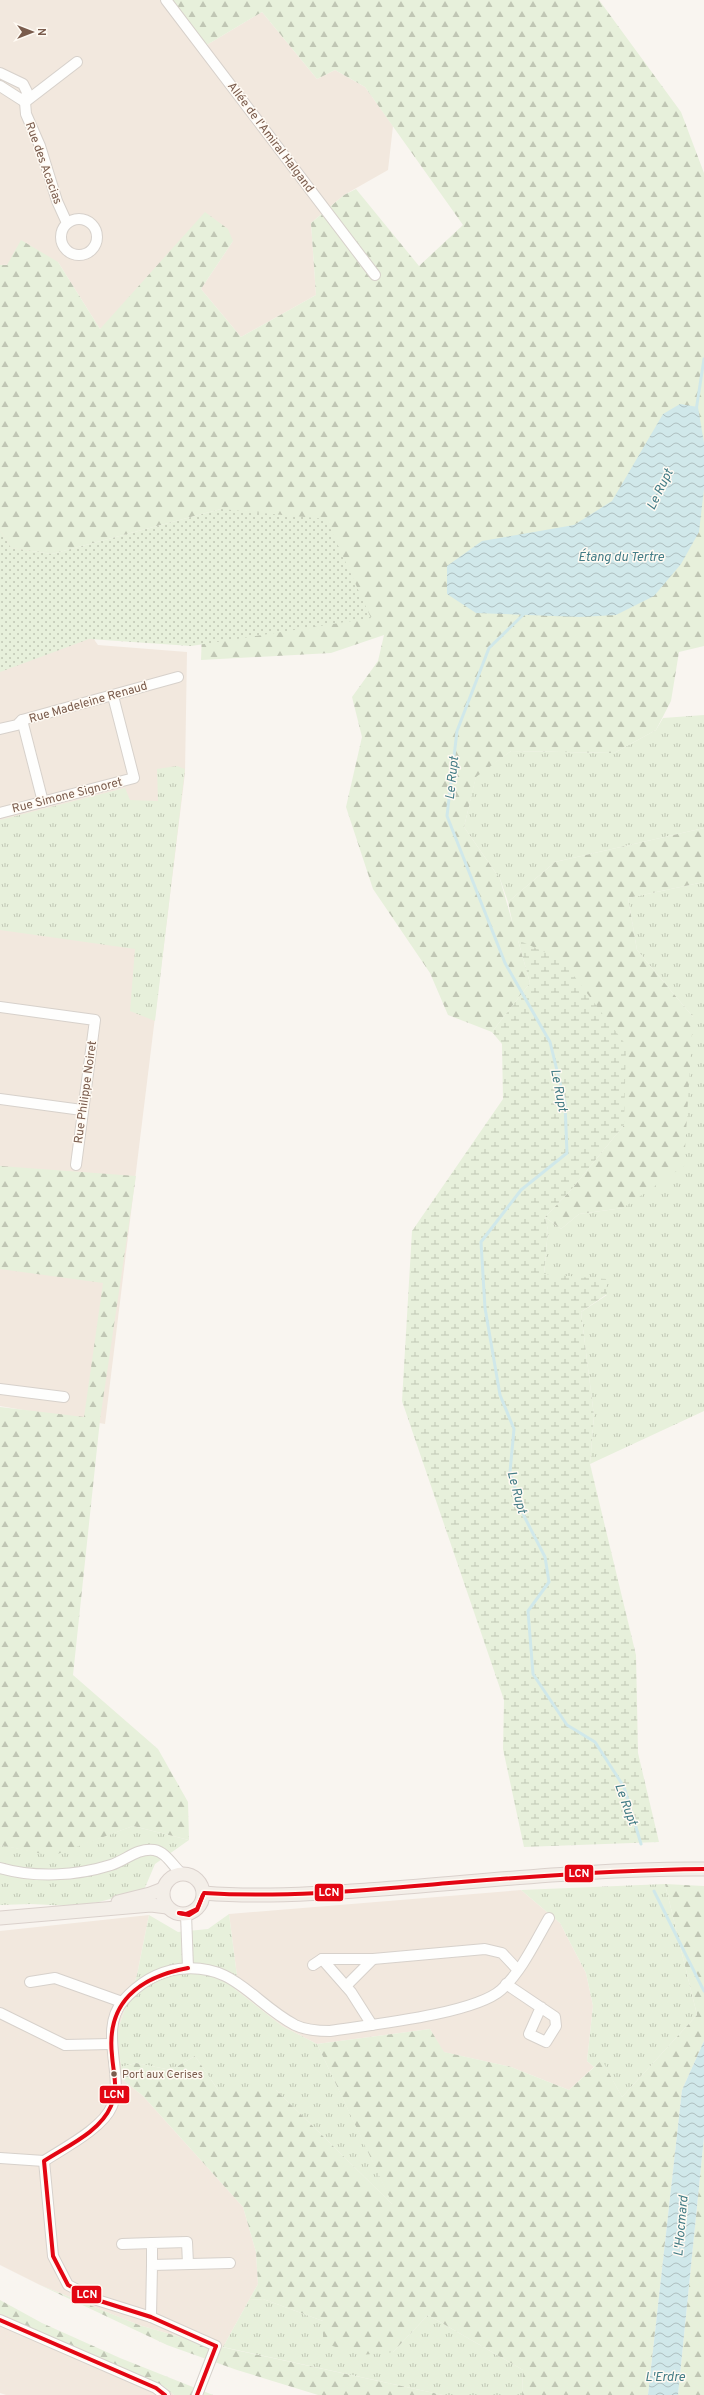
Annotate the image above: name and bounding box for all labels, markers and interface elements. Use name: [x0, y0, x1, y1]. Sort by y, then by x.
north arrow: [12, 12, 52, 52]
text: N: [34, 28, 48, 36]
street label: Allée de l'Amiral Halgand: [223, 79, 317, 196]
street label: Rue des Acacias: [21, 120, 65, 207]
water label: Le Rupt: [644, 466, 678, 513]
water label: Étang du Tertre: [578, 548, 664, 566]
street label: Rue Madeleine Renaud: [27, 678, 149, 728]
water label: Le Rupt: [443, 754, 463, 801]
street label: Rue Simone Signoret: [10, 775, 124, 817]
street label: Rue Philippe Noiret: [71, 1040, 101, 1145]
water label: Le Rupt: [546, 1068, 570, 1115]
water label: Le Rupt: [503, 1469, 530, 1517]
water label: Le Rupt: [610, 1782, 641, 1829]
line badge: LCN: [564, 1864, 594, 1883]
text: LCN: [569, 1867, 589, 1881]
line badge: LCN: [314, 1883, 344, 1902]
text: LCN: [319, 1886, 339, 1900]
place label: Port aux Cerises: [122, 2068, 203, 2082]
marker: Port aux Cerises: [109, 2069, 119, 2079]
line badge: LCN: [99, 2085, 130, 2104]
text: LCN: [104, 2088, 124, 2102]
water label: L'Hocmard: [671, 2194, 693, 2257]
line badge: LCN: [71, 2285, 102, 2304]
text: LCN: [77, 2288, 97, 2302]
water label: L'Erdre: [645, 2370, 685, 2386]

